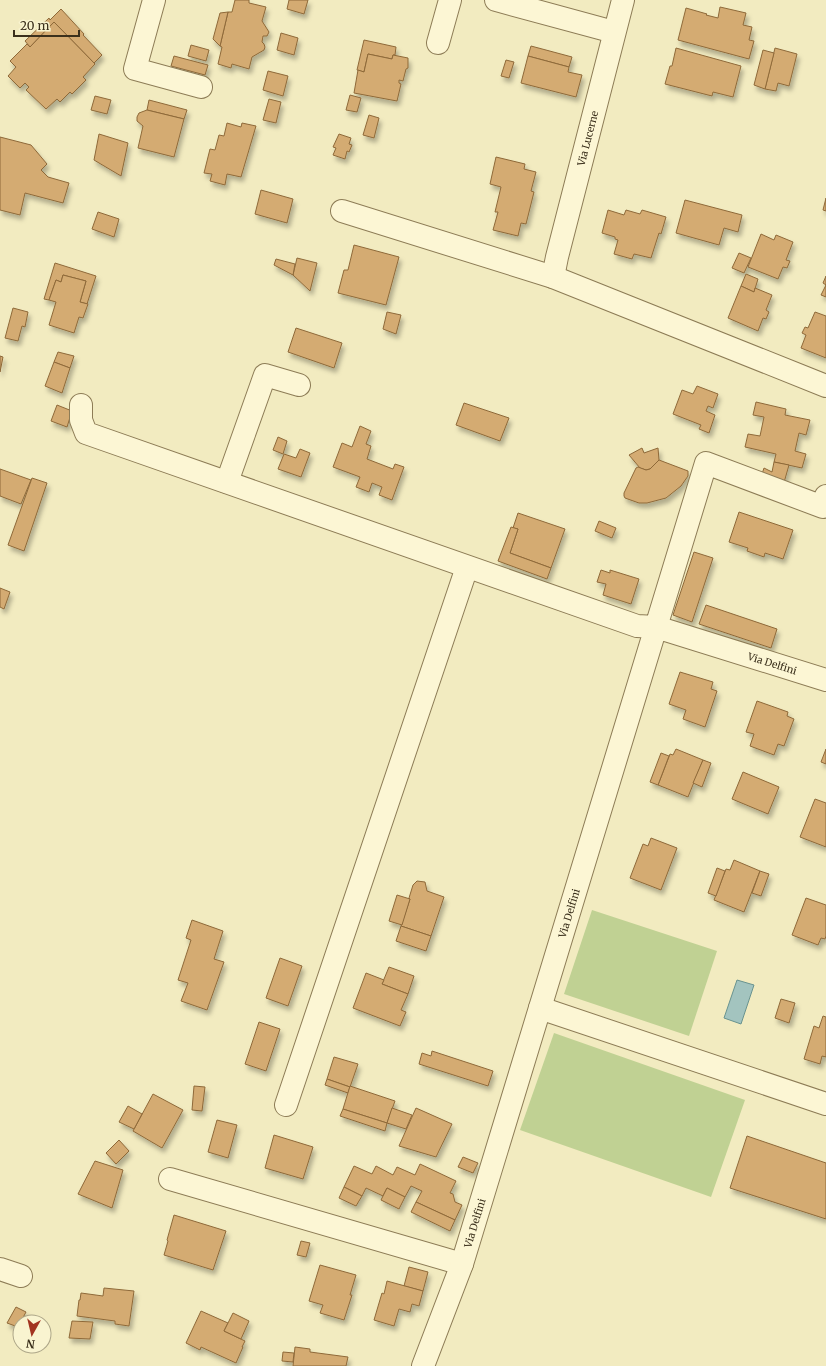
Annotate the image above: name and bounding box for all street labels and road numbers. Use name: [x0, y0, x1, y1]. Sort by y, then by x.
street label: Via Lucerne: [574, 109, 601, 168]
street label: Via Delfini: [745, 650, 798, 678]
street label: Via Delfini: [555, 887, 583, 940]
street label: Via Delfini: [461, 1197, 489, 1250]

